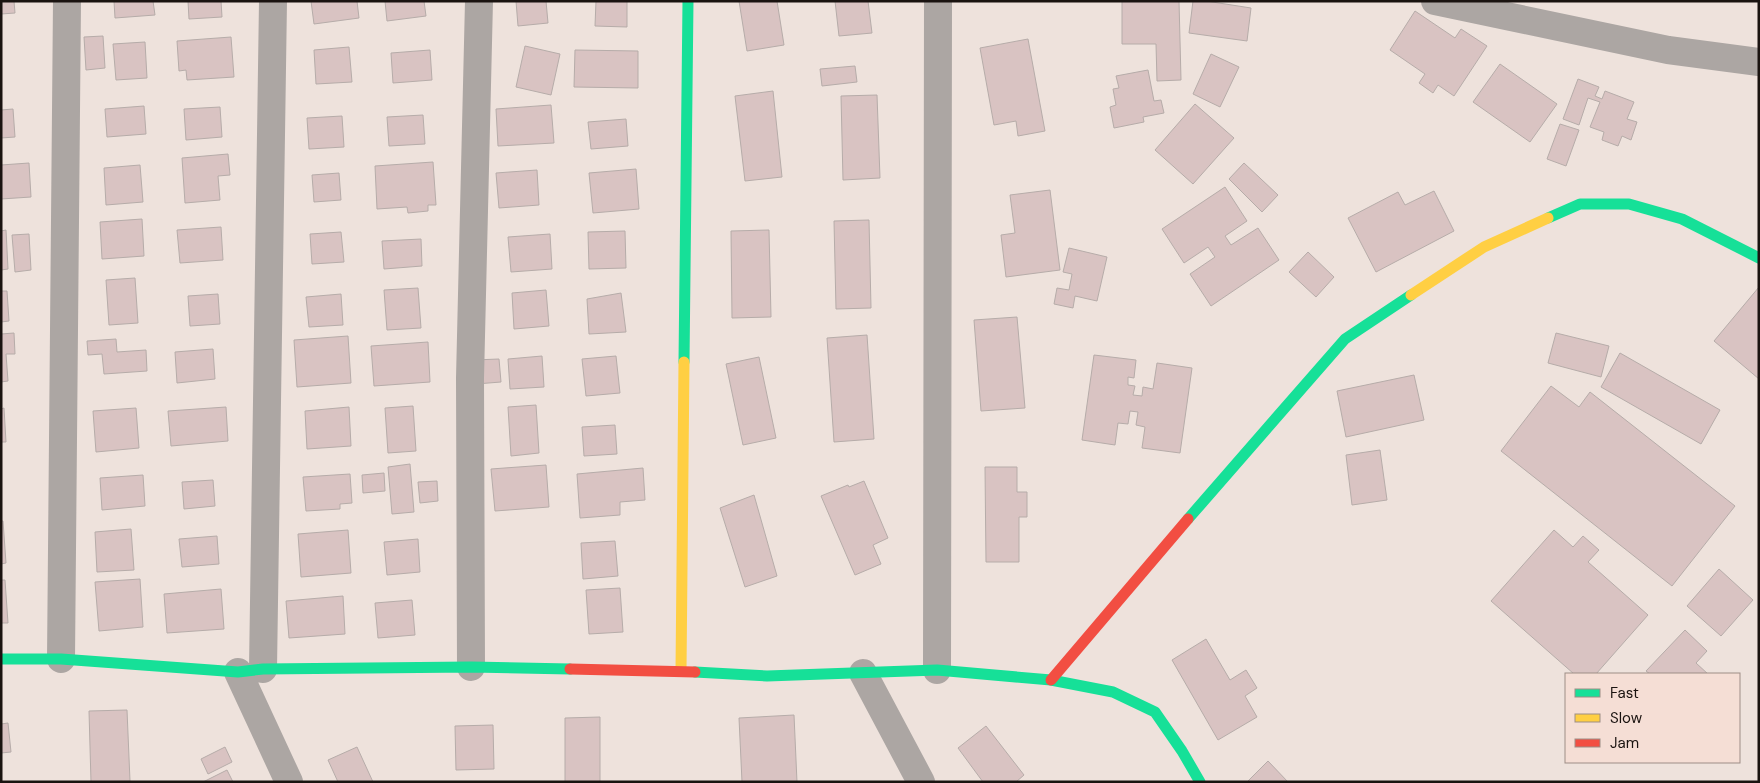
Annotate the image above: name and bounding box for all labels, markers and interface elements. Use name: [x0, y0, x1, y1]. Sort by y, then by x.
legend: [1565, 673, 1740, 763]
text: Fast: [1610, 683, 1639, 703]
text: Slow: [1610, 708, 1643, 728]
text: Jam: [1610, 733, 1639, 753]

